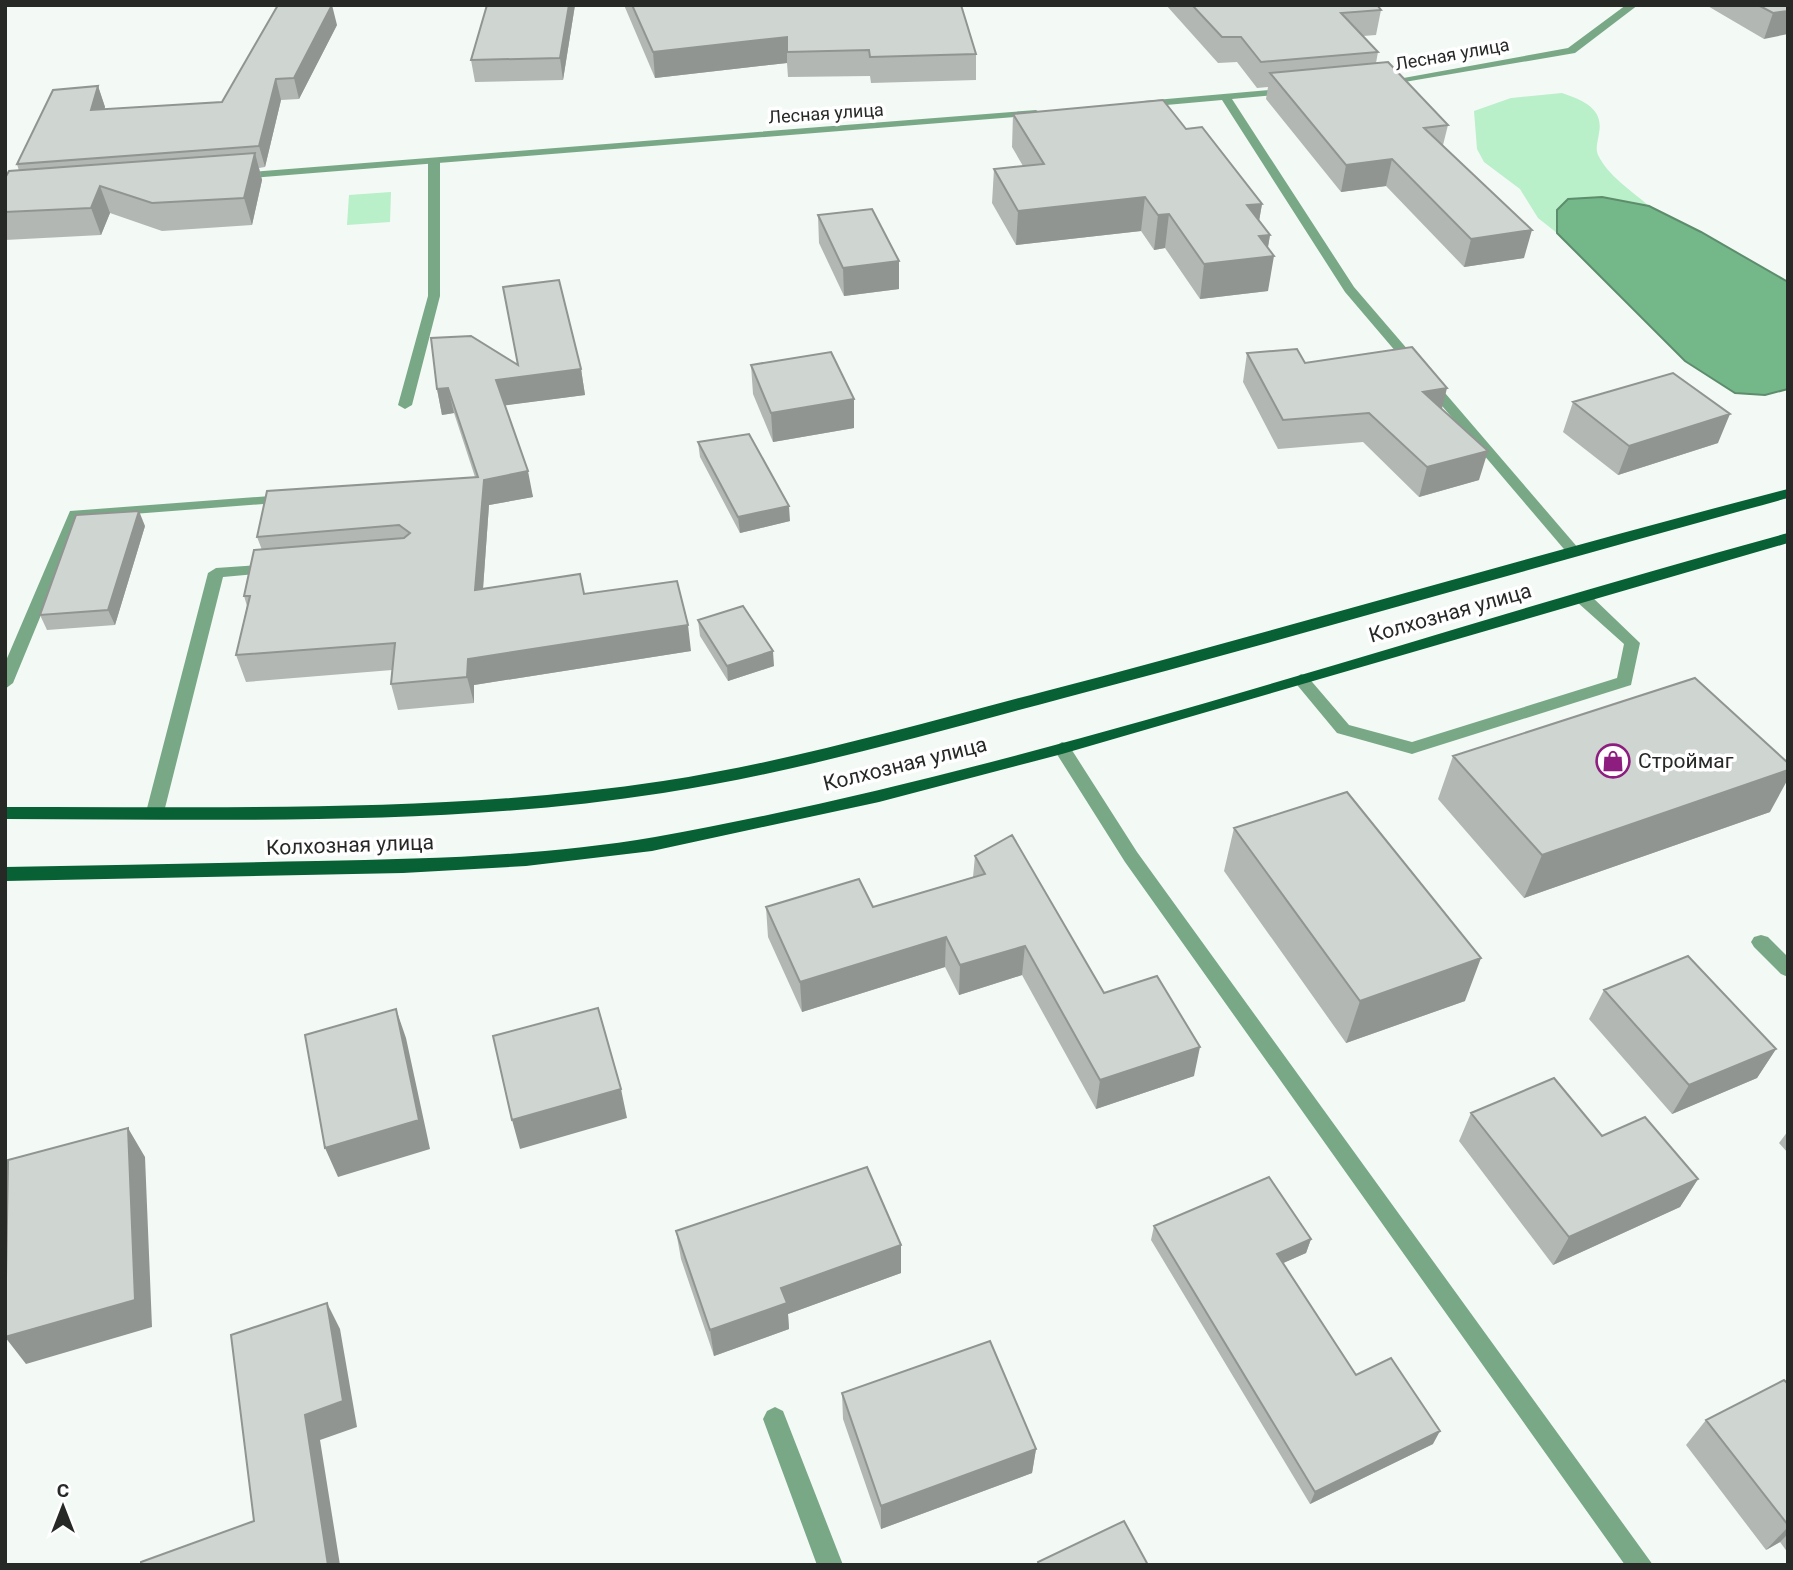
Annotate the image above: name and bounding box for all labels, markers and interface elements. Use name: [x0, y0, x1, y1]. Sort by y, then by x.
street label: Лесная улица: [1393, 34, 1511, 74]
street label: Лесная улица: [768, 98, 884, 128]
street label: Колхозная улица: [1366, 578, 1534, 648]
street label: Колхозная улица: [821, 732, 989, 796]
shop icon: Строймаг: [1594, 742, 1632, 780]
place label: Строймаг: [1638, 749, 1734, 773]
street label: Колхозная улица: [266, 830, 434, 860]
north arrow: [28, 1472, 98, 1542]
text: С: [57, 1479, 69, 1502]

